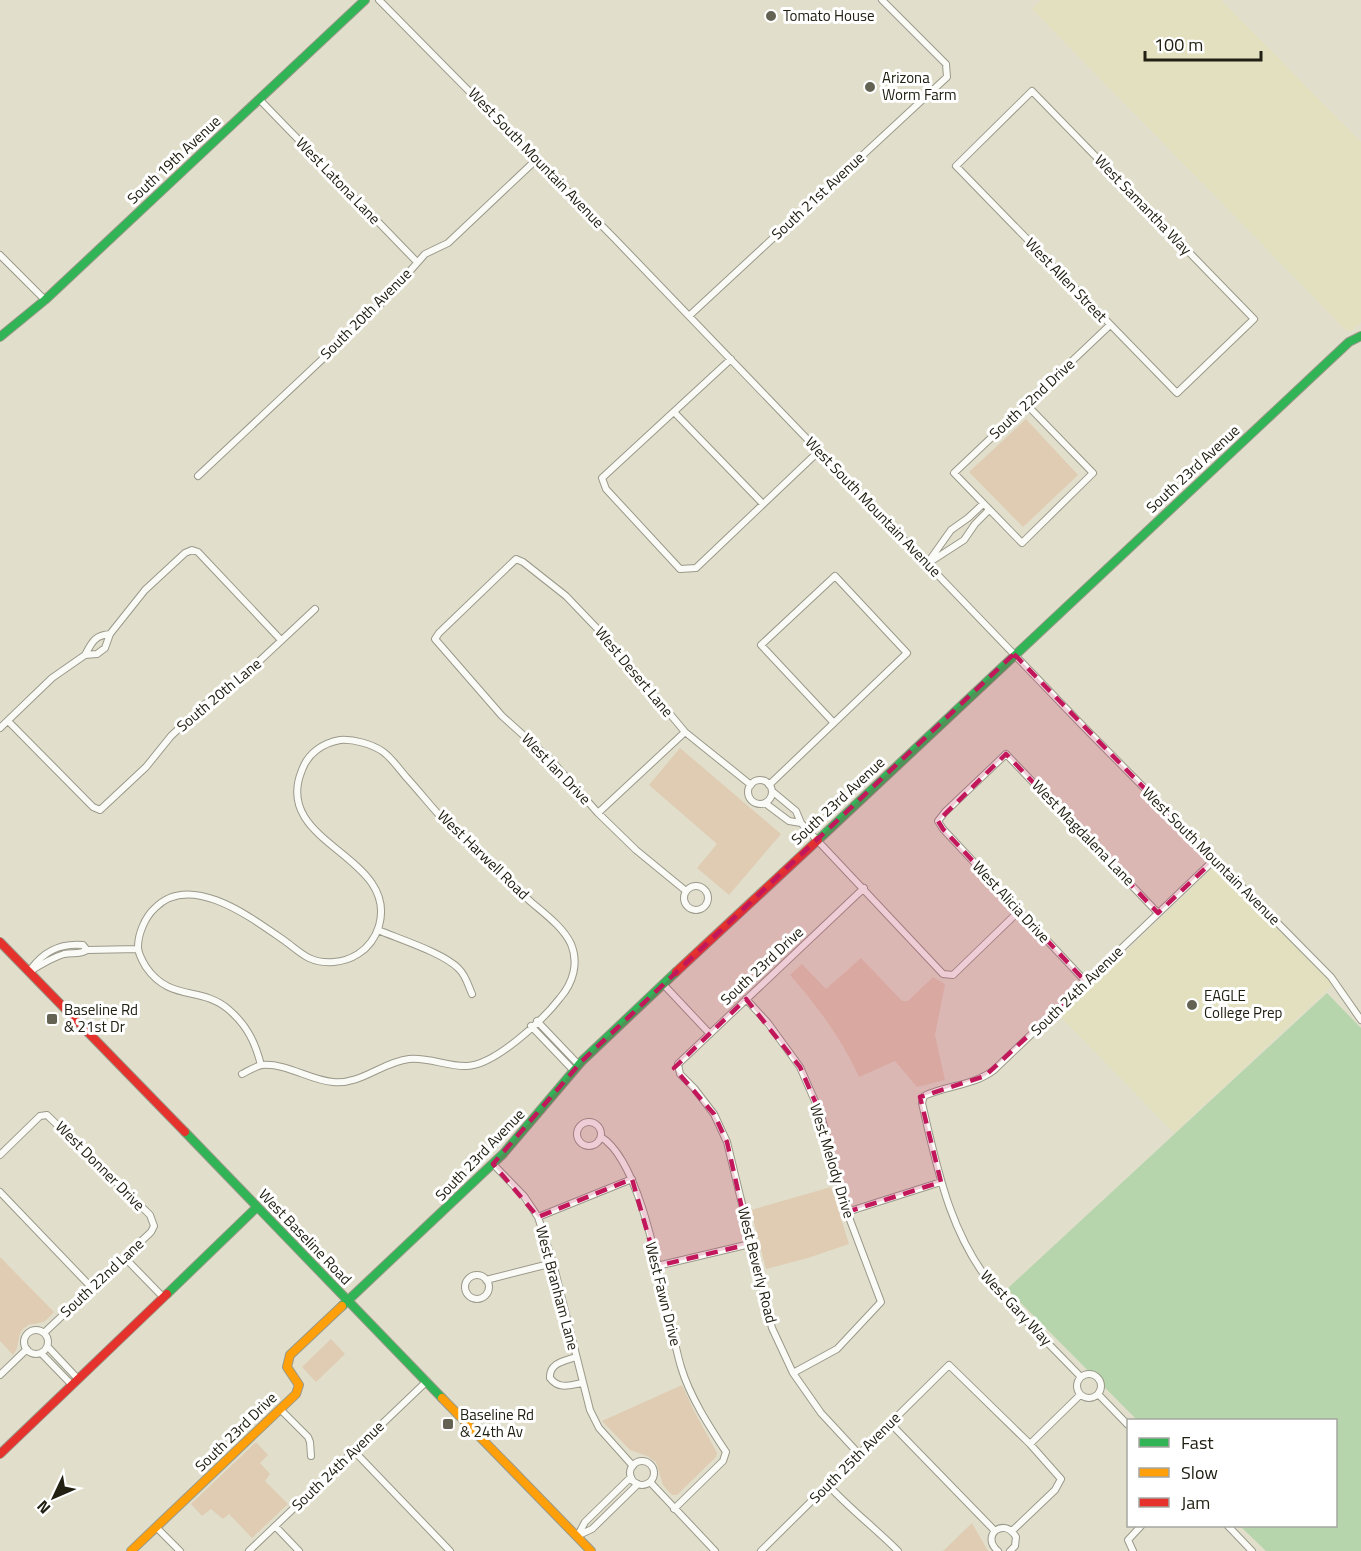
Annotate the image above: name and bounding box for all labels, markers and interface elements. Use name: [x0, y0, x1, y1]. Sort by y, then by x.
place label: Tomato House: [783, 4, 874, 27]
marker: Tomato House: [764, 9, 778, 23]
scale bar: [1145, 24, 1260, 62]
text: 100 m: [1154, 31, 1203, 58]
place label: Arizona Worm Farm: [882, 66, 957, 106]
marker: Arizona Worm Farm: [863, 80, 877, 94]
street label: West South Mountain Avenue: [463, 82, 610, 233]
street label: South 19th Avenue: [122, 110, 226, 209]
street label: West Latona Lane: [291, 132, 386, 229]
street label: South 21st Avenue: [766, 146, 869, 245]
street label: West Samantha Way: [1089, 149, 1197, 260]
street label: West Allen Street: [1020, 232, 1113, 328]
street label: South 20th Avenue: [315, 263, 417, 365]
street label: South 22nd Drive: [984, 353, 1080, 444]
street label: South 23rd Avenue: [1141, 419, 1245, 518]
street label: West South Mountain Avenue: [800, 431, 947, 582]
street label: West Desert Lane: [590, 621, 679, 722]
street label: South 20th Lane: [171, 652, 266, 737]
street label: West Ian Drive: [516, 728, 596, 810]
street label: South 23rd Avenue: [786, 751, 890, 850]
street label: West Magdalena Lane: [1027, 774, 1140, 891]
street label: West South Mountain Avenue: [1137, 781, 1286, 930]
street label: West Harwell Road: [432, 804, 535, 905]
street label: West Alicia Drive: [967, 855, 1056, 948]
street label: South 23rd Drive: [715, 921, 808, 1010]
street label: South 24th Avenue: [1025, 940, 1128, 1041]
place label: EAGLE College Prep: [1204, 984, 1283, 1024]
place label: Baseline Rd & 21st Dr: [64, 998, 138, 1038]
marker: EAGLE College Prep: [1185, 998, 1199, 1012]
marker: Baseline Rd & 21st Dr: [45, 1012, 59, 1026]
street label: West Melody Drive: [804, 1101, 861, 1221]
street label: South 23rd Avenue: [429, 1103, 530, 1206]
street label: West Donner Drive: [50, 1116, 150, 1216]
street label: West Baseline Road: [253, 1183, 357, 1290]
street label: West Beverly Road: [732, 1204, 783, 1325]
street label: West Branham Lane: [530, 1223, 585, 1353]
street label: South 22nd Lane: [55, 1233, 149, 1323]
street label: West Fawn Drive: [639, 1239, 688, 1348]
street label: West Gary Way: [975, 1265, 1058, 1351]
street label: South 23rd Drive: [189, 1386, 282, 1477]
place label: Baseline Rd & 24th Av: [460, 1403, 534, 1443]
street label: South 25th Avenue: [804, 1407, 906, 1509]
street label: South 24th Avenue: [286, 1415, 389, 1516]
marker: Baseline Rd & 24th Av: [441, 1417, 455, 1431]
legend: [1127, 1419, 1337, 1527]
text: Fast: [1181, 1429, 1214, 1456]
text: Slow: [1181, 1459, 1218, 1486]
north arrow: [24, 1467, 84, 1527]
text: Jam: [1181, 1489, 1210, 1516]
text: N: [31, 1495, 56, 1520]

